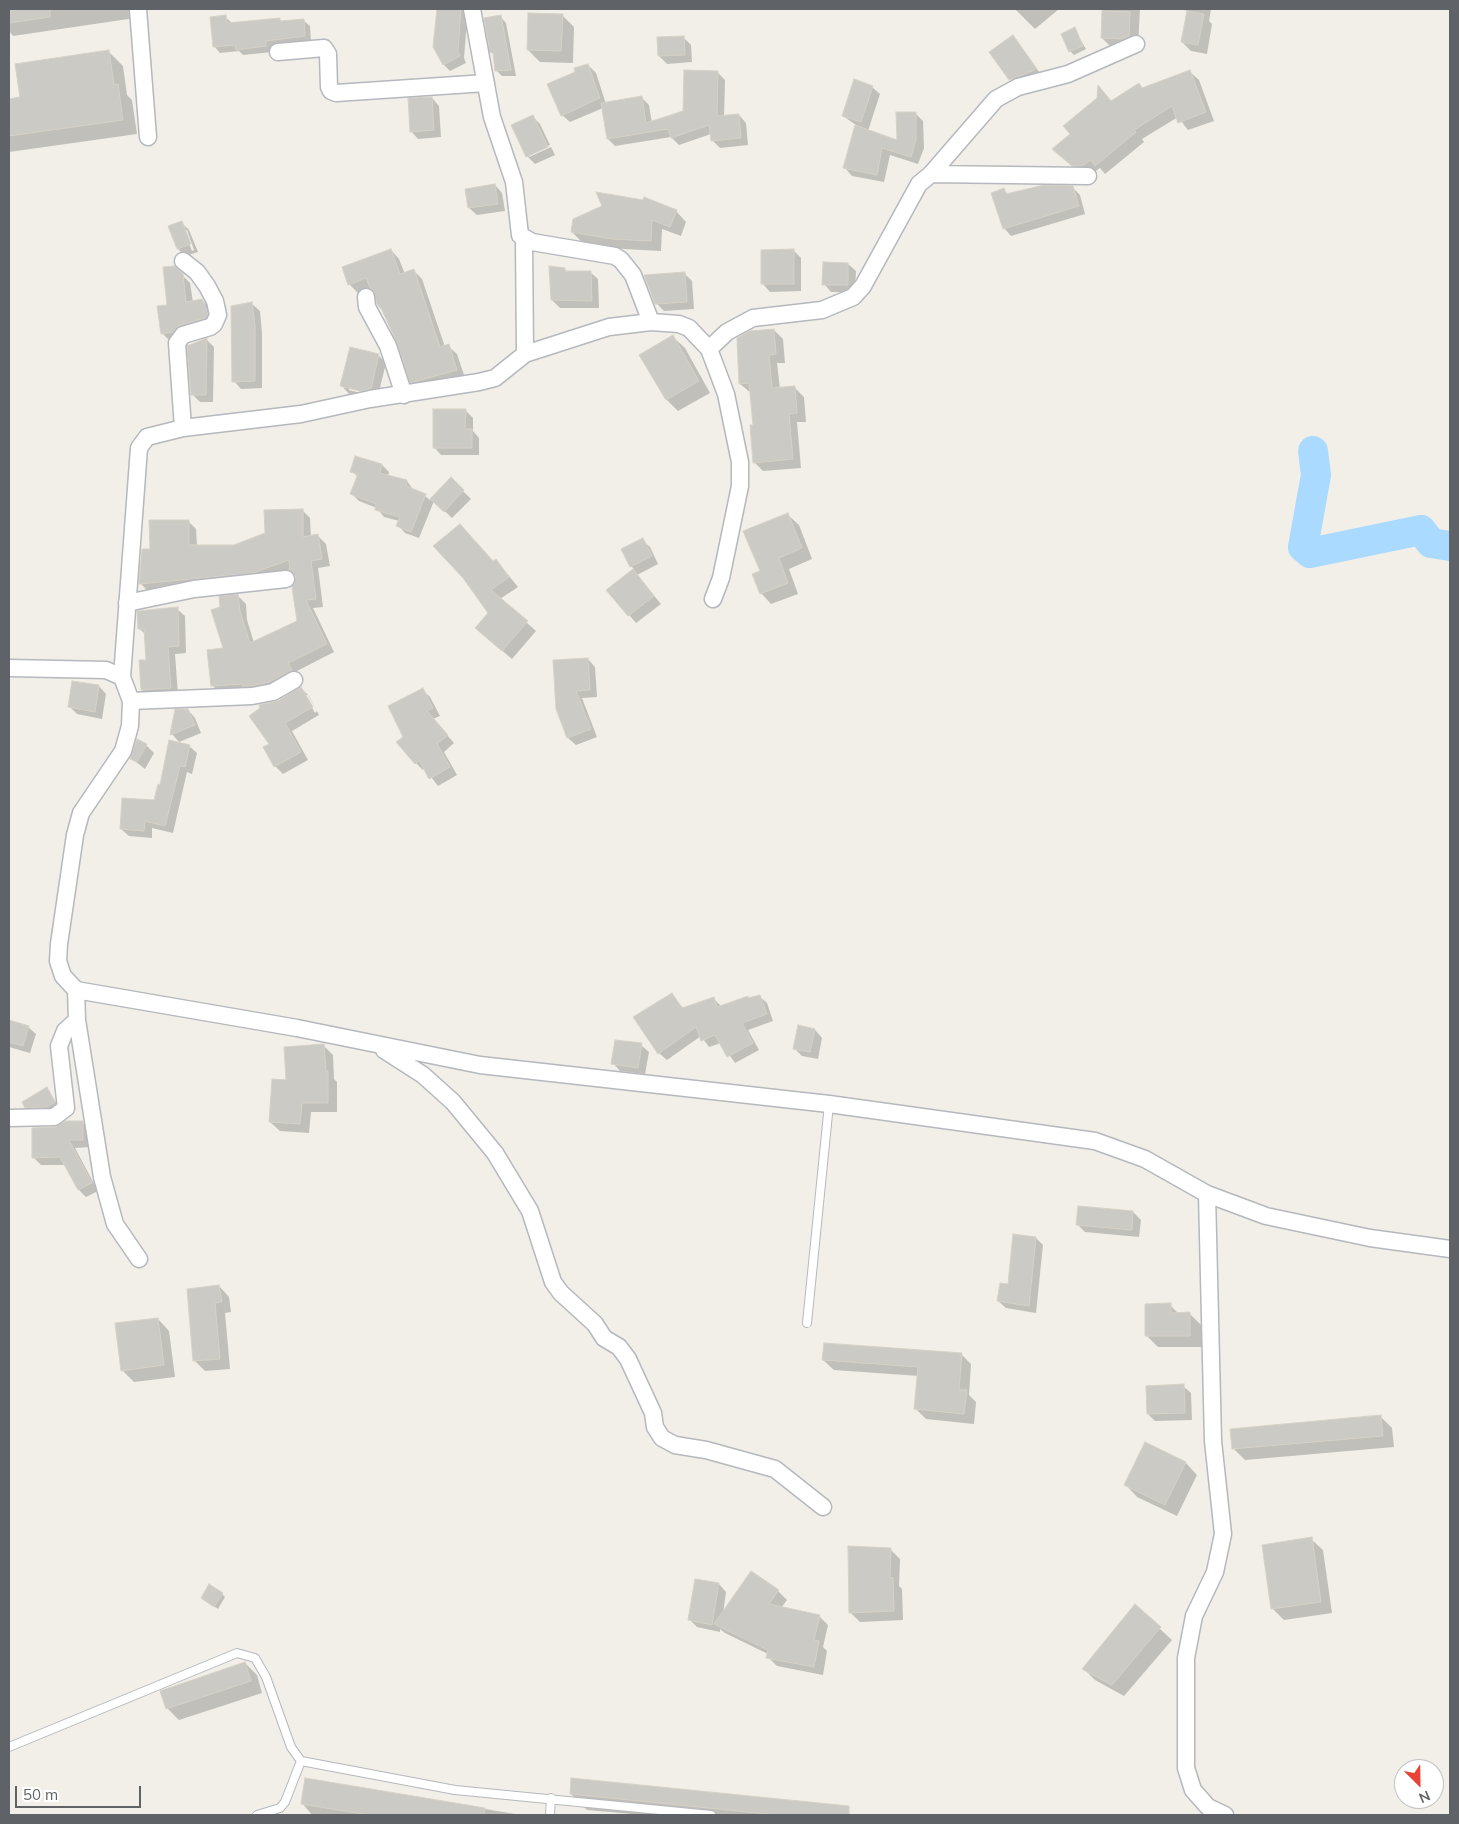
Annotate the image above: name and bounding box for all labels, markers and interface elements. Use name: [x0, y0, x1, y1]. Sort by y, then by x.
north arrow: [1394, 1759, 1444, 1809]
scale bar: [18, 1776, 144, 1808]
text: 50 m: [23, 1785, 58, 1804]
text: N: [1416, 1787, 1433, 1807]

